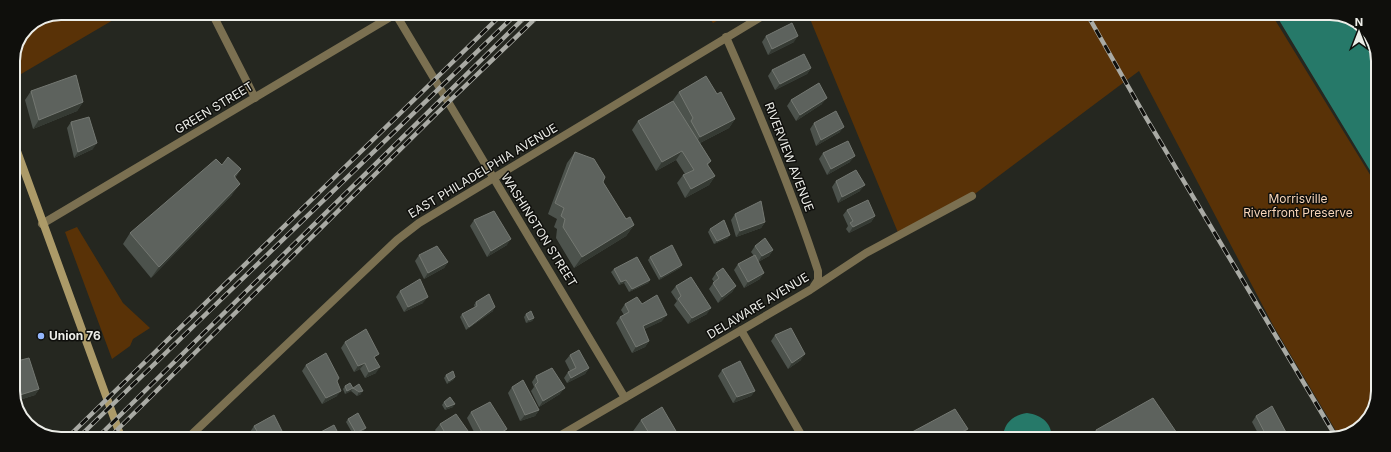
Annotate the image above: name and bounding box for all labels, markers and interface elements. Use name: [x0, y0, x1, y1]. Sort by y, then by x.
north arrow: [1339, 12, 1379, 52]
text: N: [1355, 15, 1363, 29]
street label: GREEN STREET: [172, 78, 256, 137]
street label: RIVERVIEW AVENUE: [762, 100, 817, 214]
street label: EAST PHILADELPHIA AVENUE: [405, 120, 560, 221]
street label: WASHINGTON STREET: [498, 170, 581, 290]
park label: Morrisville Riverfront Preserve: [1243, 191, 1353, 220]
street label: DELAWARE AVENUE: [704, 269, 811, 342]
place label: Union 76: [49, 328, 101, 343]
marker: Union 76: [36, 331, 46, 341]

